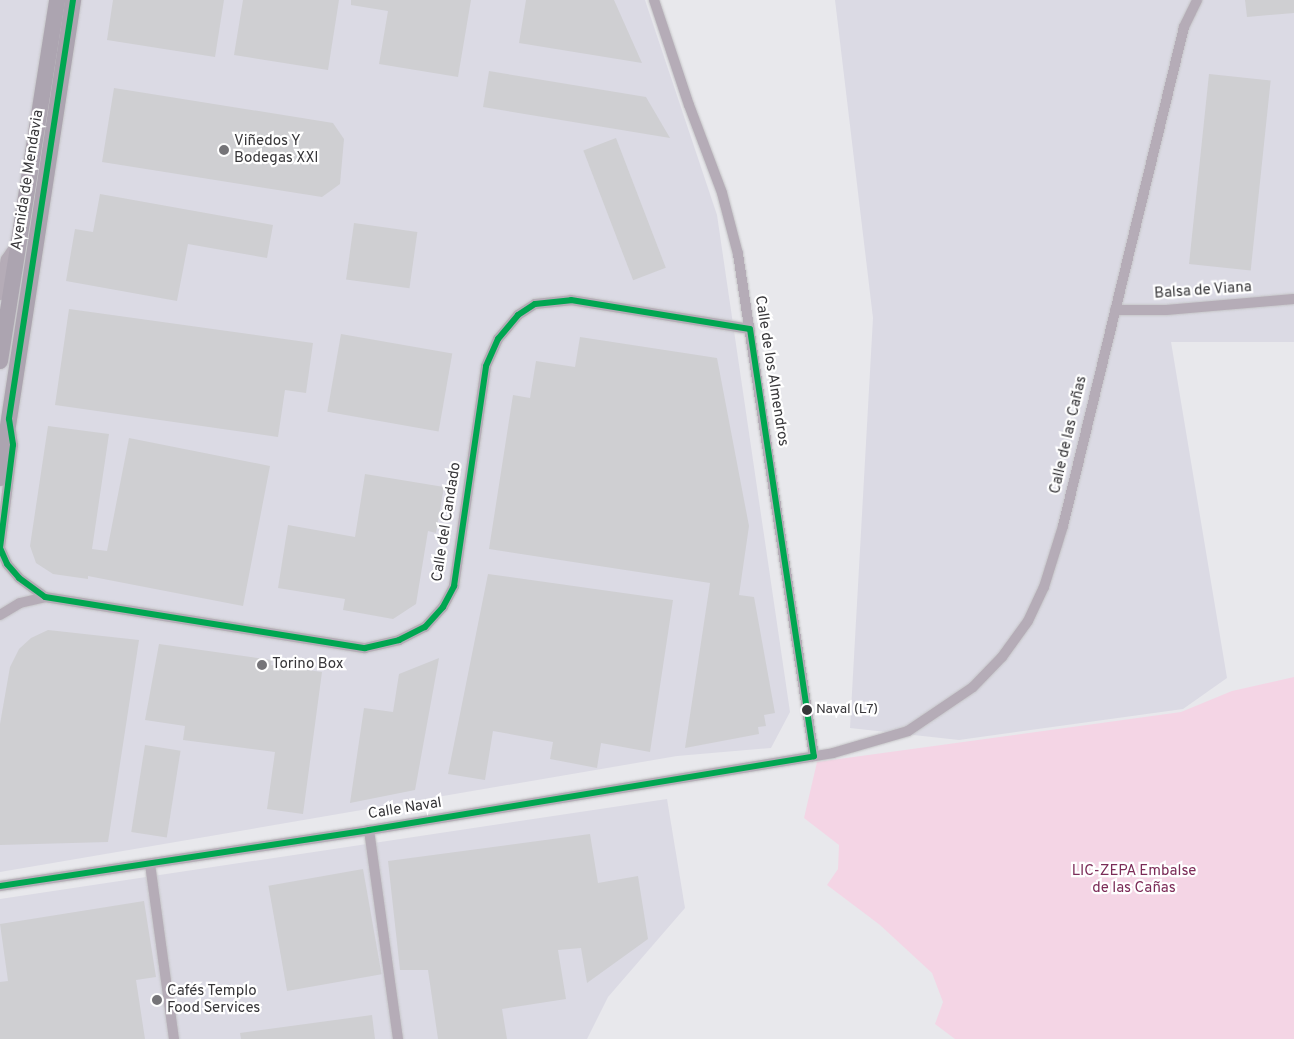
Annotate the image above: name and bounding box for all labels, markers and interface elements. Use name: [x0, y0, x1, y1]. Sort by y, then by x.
street label: Avenida de Mendavia: [8, 108, 48, 252]
place label: Viñedos Y Bodegas XXI: [234, 132, 319, 167]
marker: Viñedos Y Bodegas XXI: [218, 144, 230, 156]
street label: Balsa de Viana: [1153, 279, 1253, 303]
street label: Calle de los Almendros: [750, 294, 792, 448]
street label: Calle de las Cañas: [1047, 374, 1091, 496]
street label: Calle del Candado: [429, 461, 465, 583]
place label: Torino Box: [272, 656, 344, 674]
marker: Torino Box: [256, 659, 268, 671]
place label: Naval (L7): [816, 702, 878, 718]
marker: Naval (L7): [802, 705, 812, 715]
street label: Calle Naval: [367, 794, 443, 824]
park label: LIC-ZEPA Embalse de las Cañas: [1071, 862, 1197, 897]
place label: Cafés Templo Food Services: [167, 982, 260, 1017]
marker: Cafés Templo Food Services: [151, 994, 163, 1006]

